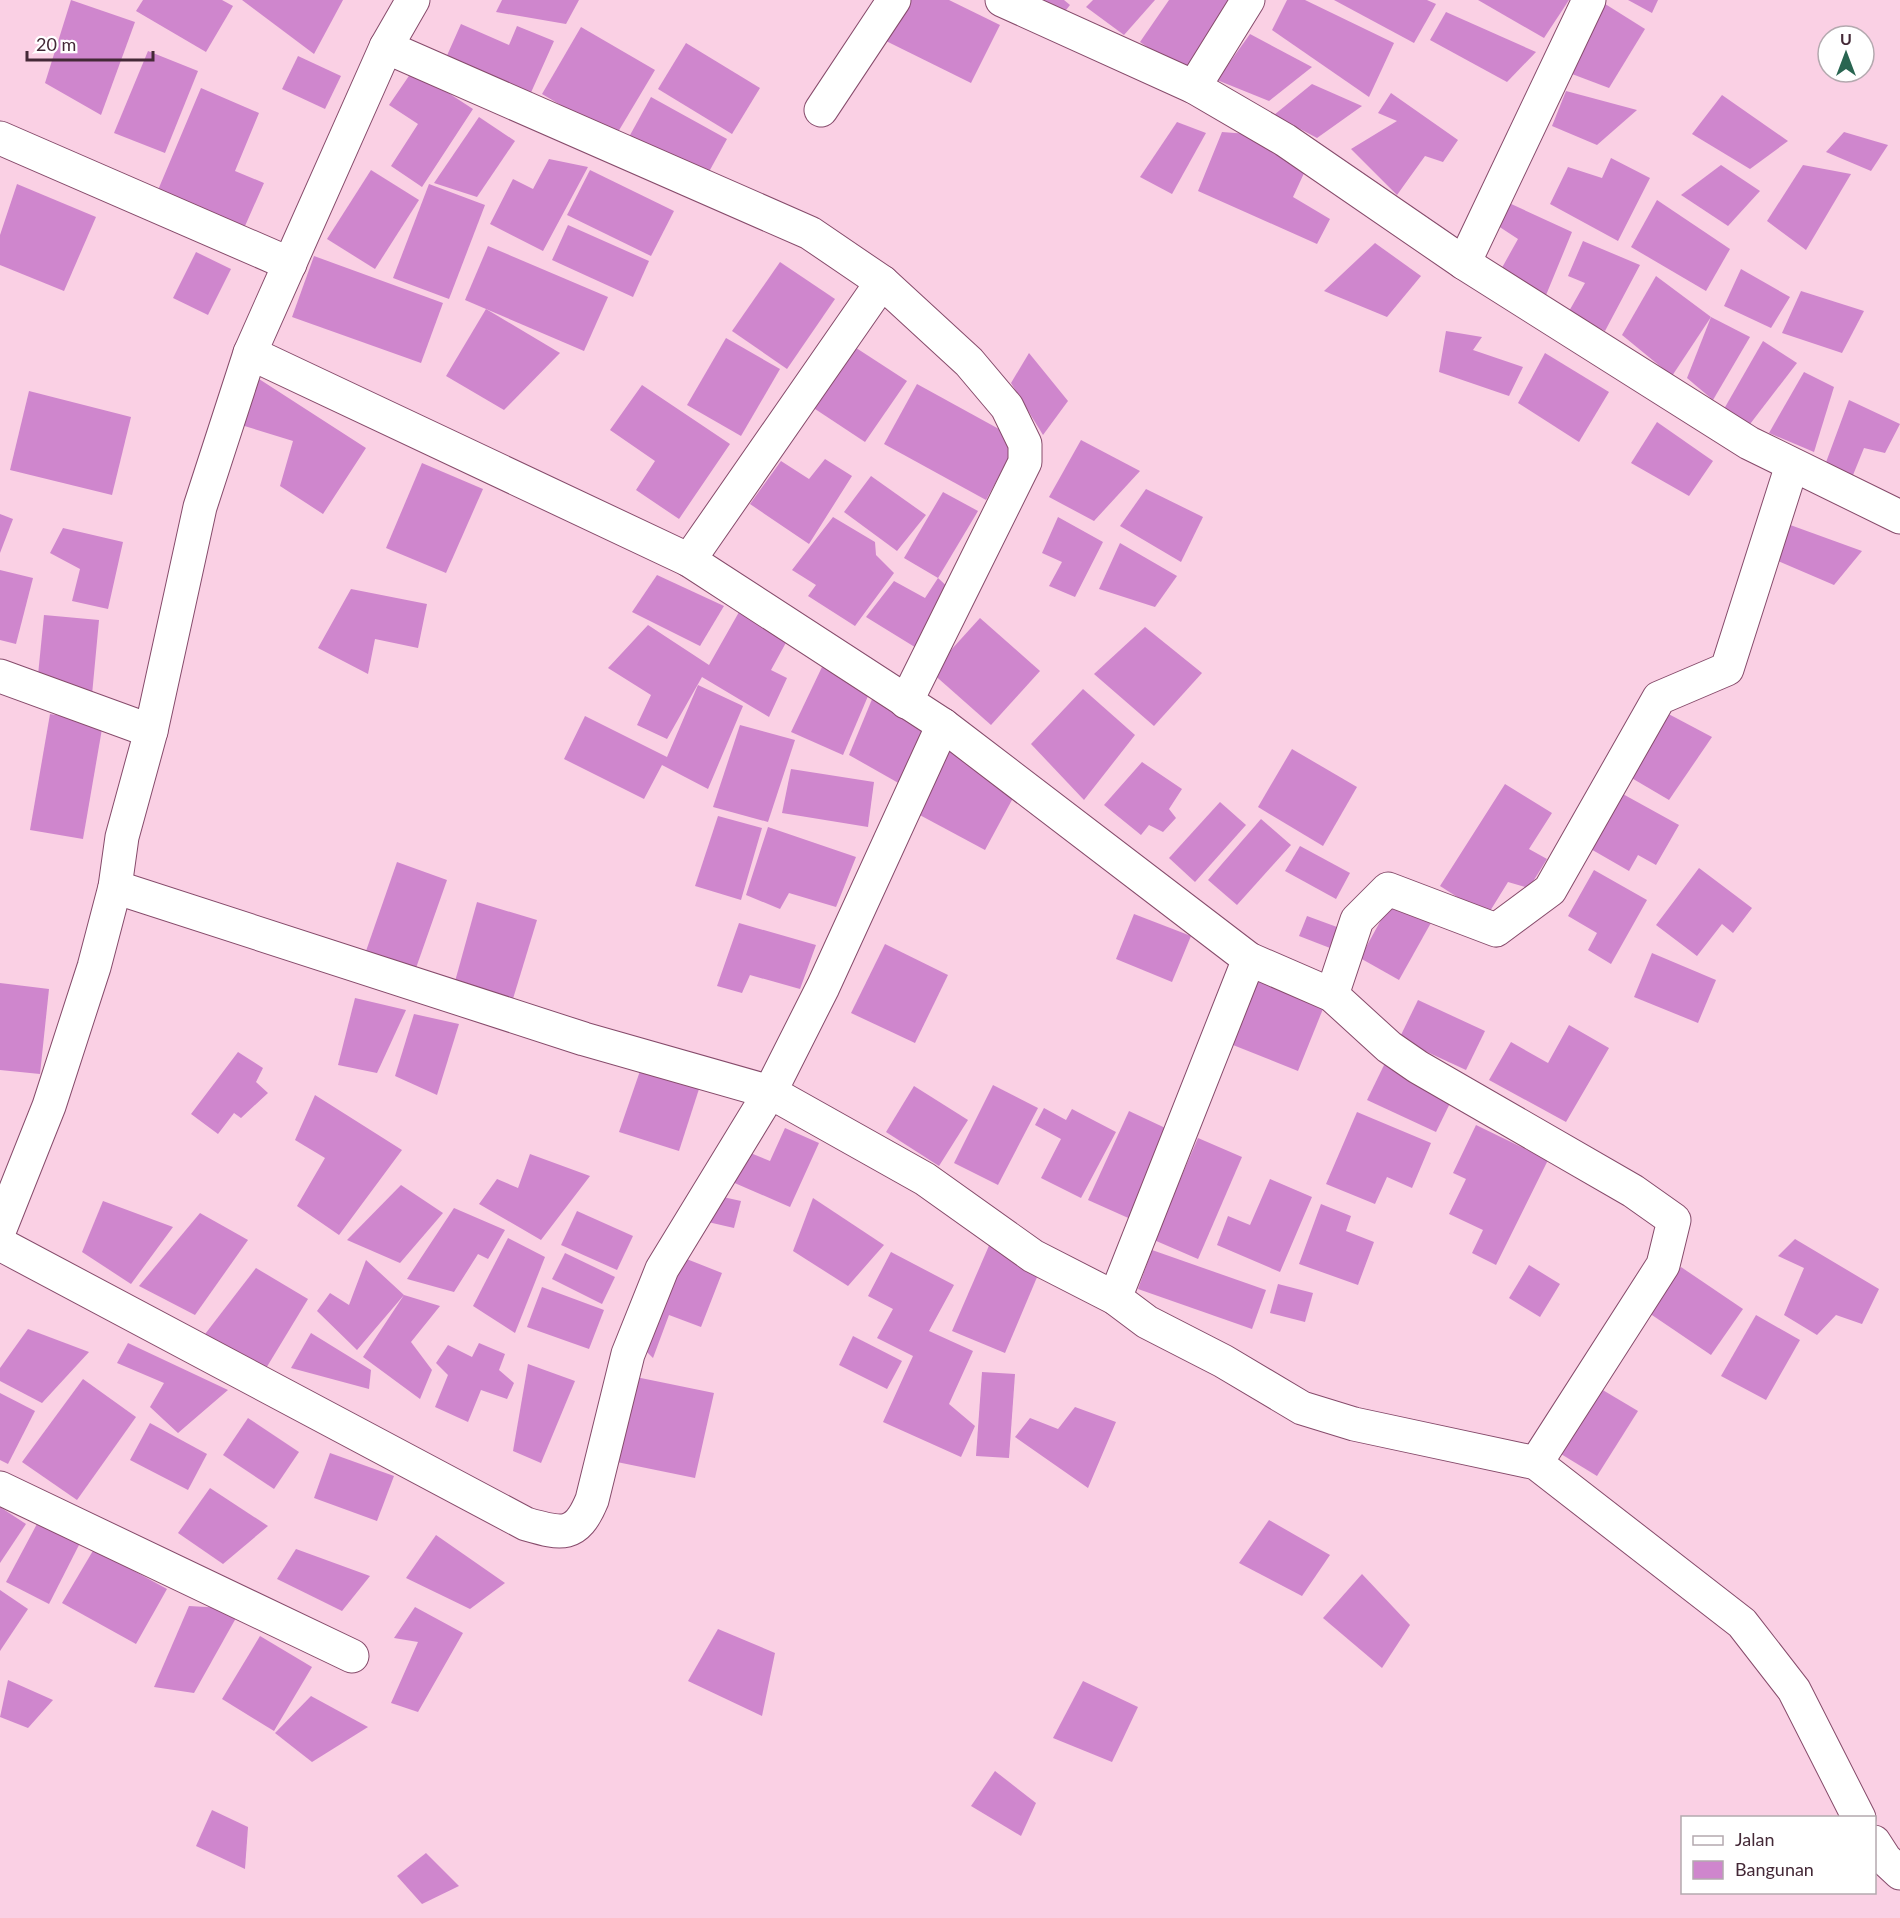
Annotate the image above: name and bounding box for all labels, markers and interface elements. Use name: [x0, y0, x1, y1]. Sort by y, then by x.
scale bar: [27, 24, 153, 62]
north arrow: [1816, 24, 1876, 84]
text: U: [1840, 29, 1852, 48]
text: 20 m: [36, 33, 76, 55]
legend: [1681, 1816, 1876, 1894]
text: Jalan: [1735, 1828, 1774, 1850]
text: Bangunan: [1735, 1858, 1814, 1880]

